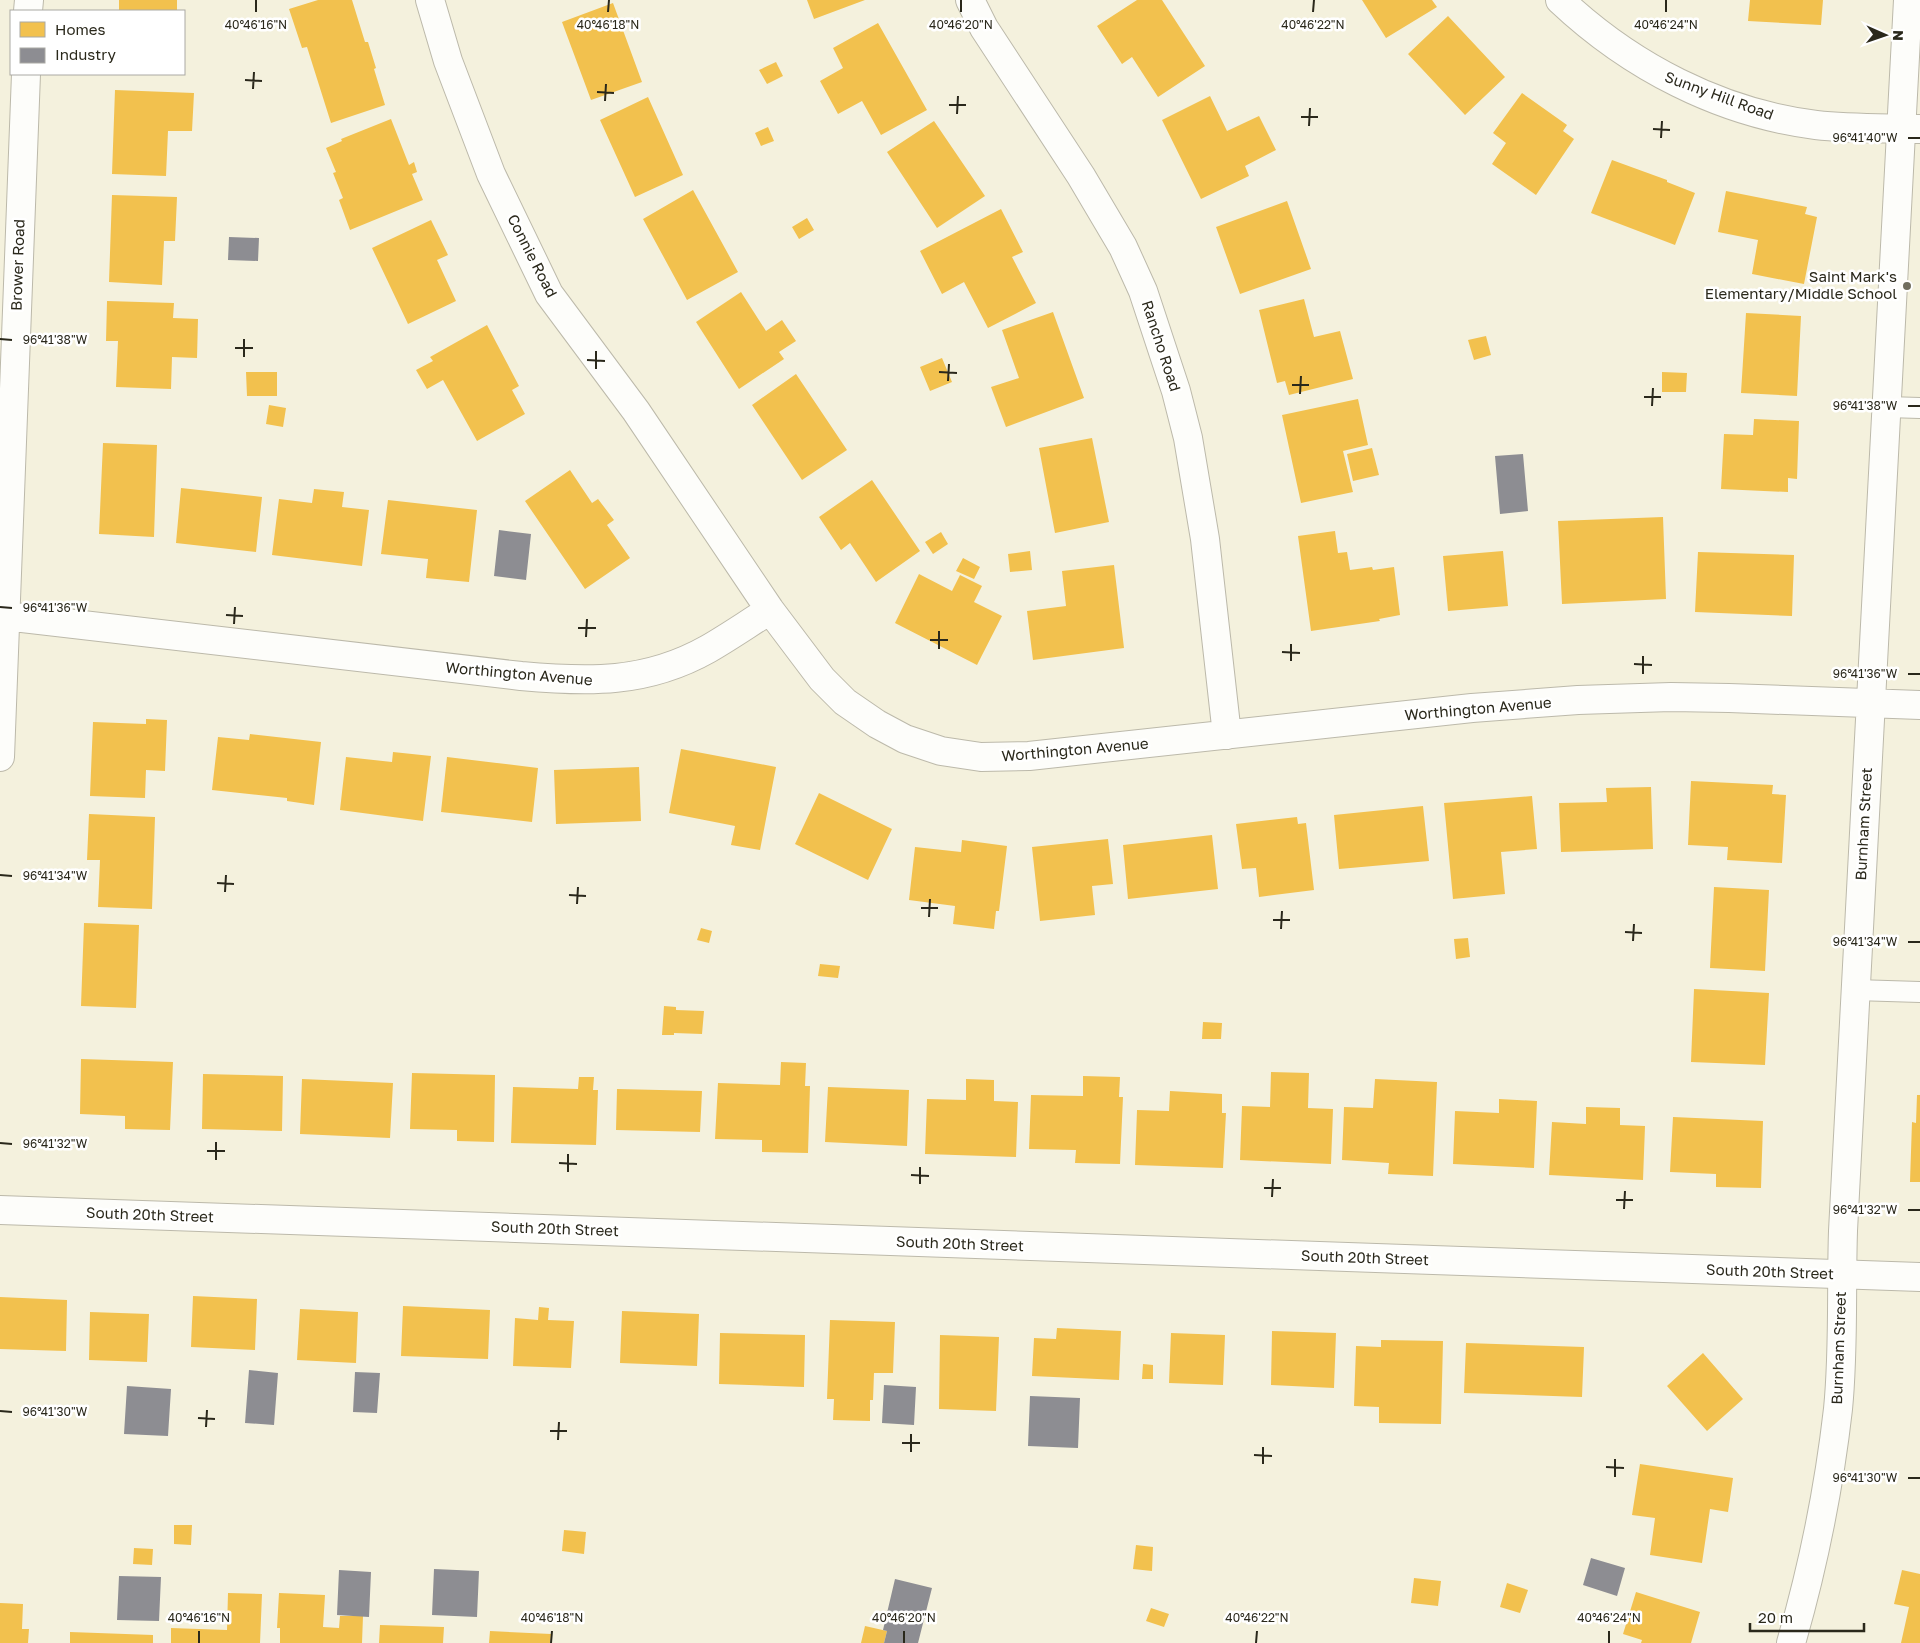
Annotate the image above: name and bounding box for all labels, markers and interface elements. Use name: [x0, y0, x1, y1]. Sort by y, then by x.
legend: [10, 10, 185, 75]
north arrow: [1860, 10, 1910, 60]
text: 40°46'16"N: [225, 17, 287, 32]
text: 40°46'18"N: [577, 17, 639, 32]
text: 40°46'20"N: [929, 17, 993, 32]
text: 40°46'22"N: [1281, 17, 1345, 32]
text: 40°46'24"N: [1634, 17, 1698, 32]
text: Homes: [55, 20, 105, 38]
text: N: [1890, 30, 1907, 41]
text: Industry: [55, 45, 116, 63]
street label: Sunny Hill Road: [1662, 67, 1776, 123]
text: 96°41'40"W: [1832, 130, 1898, 145]
street label: Connie Road: [504, 211, 562, 300]
street label: Brower Road: [6, 219, 28, 311]
place label: Saint Mark's Elementary/Middle School: [1705, 267, 1897, 302]
marker: Saint Mark's Elementary/Middle School: [1901, 280, 1913, 292]
street label: Rancho Road: [1139, 298, 1185, 393]
text: 96°41'38"W: [23, 332, 88, 347]
text: 96°41'38"W: [1833, 398, 1898, 413]
text: 96°41'36"W: [23, 600, 88, 615]
street label: Worthington Avenue: [445, 658, 594, 688]
text: 96°41'36"W: [1833, 666, 1898, 681]
street label: Worthington Avenue: [1404, 693, 1552, 723]
street label: Worthington Avenue: [1001, 734, 1149, 764]
street label: Burnham Street: [1851, 767, 1875, 881]
text: 96°41'34"W: [23, 868, 88, 883]
text: 96°41'34"W: [1833, 934, 1898, 949]
text: 96°41'32"W: [23, 1136, 88, 1151]
text: 96°41'32"W: [1833, 1202, 1898, 1217]
street label: South 20th Street: [86, 1203, 214, 1225]
street label: South 20th Street: [491, 1217, 619, 1239]
street label: South 20th Street: [896, 1232, 1024, 1254]
street label: South 20th Street: [1301, 1246, 1429, 1268]
street label: South 20th Street: [1706, 1260, 1834, 1282]
street label: Burnham Street: [1827, 1291, 1849, 1405]
text: 96°41'30"W: [23, 1404, 88, 1419]
text: 96°41'30"W: [1833, 1470, 1898, 1485]
scale bar: [1750, 1600, 1864, 1632]
text: 20 m: [1758, 1608, 1793, 1626]
text: 40°46'16"N: [168, 1610, 230, 1625]
text: 40°46'18"N: [521, 1610, 583, 1625]
text: 40°46'20"N: [872, 1610, 936, 1625]
text: 40°46'22"N: [1225, 1610, 1289, 1625]
text: 40°46'24"N: [1577, 1610, 1641, 1625]

